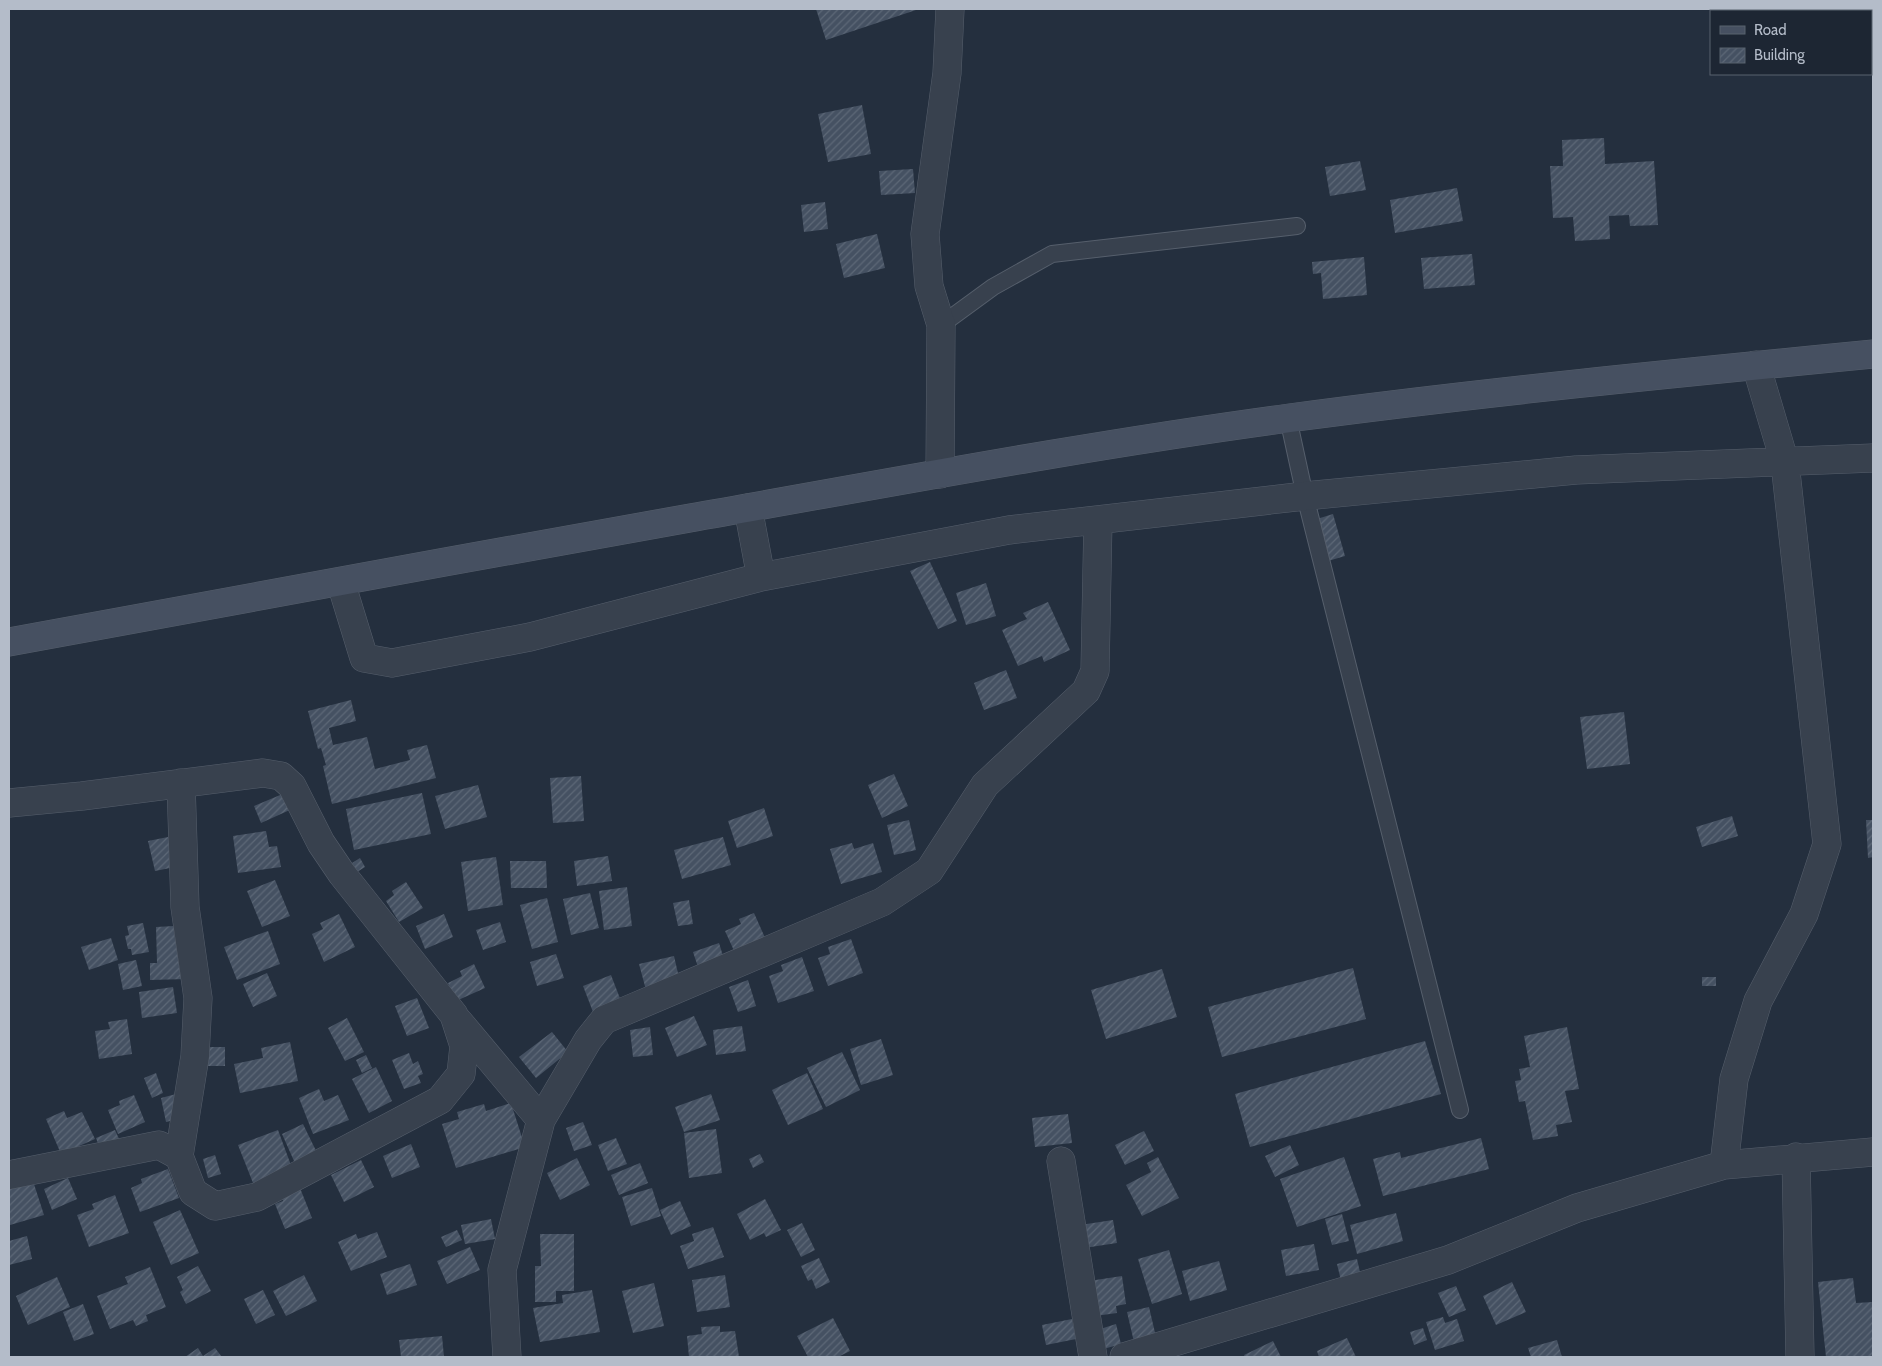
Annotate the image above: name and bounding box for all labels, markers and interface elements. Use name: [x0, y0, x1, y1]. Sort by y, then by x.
legend: [1710, 10, 1872, 75]
text: Road: [1754, 21, 1787, 39]
text: Building: [1754, 46, 1805, 64]

